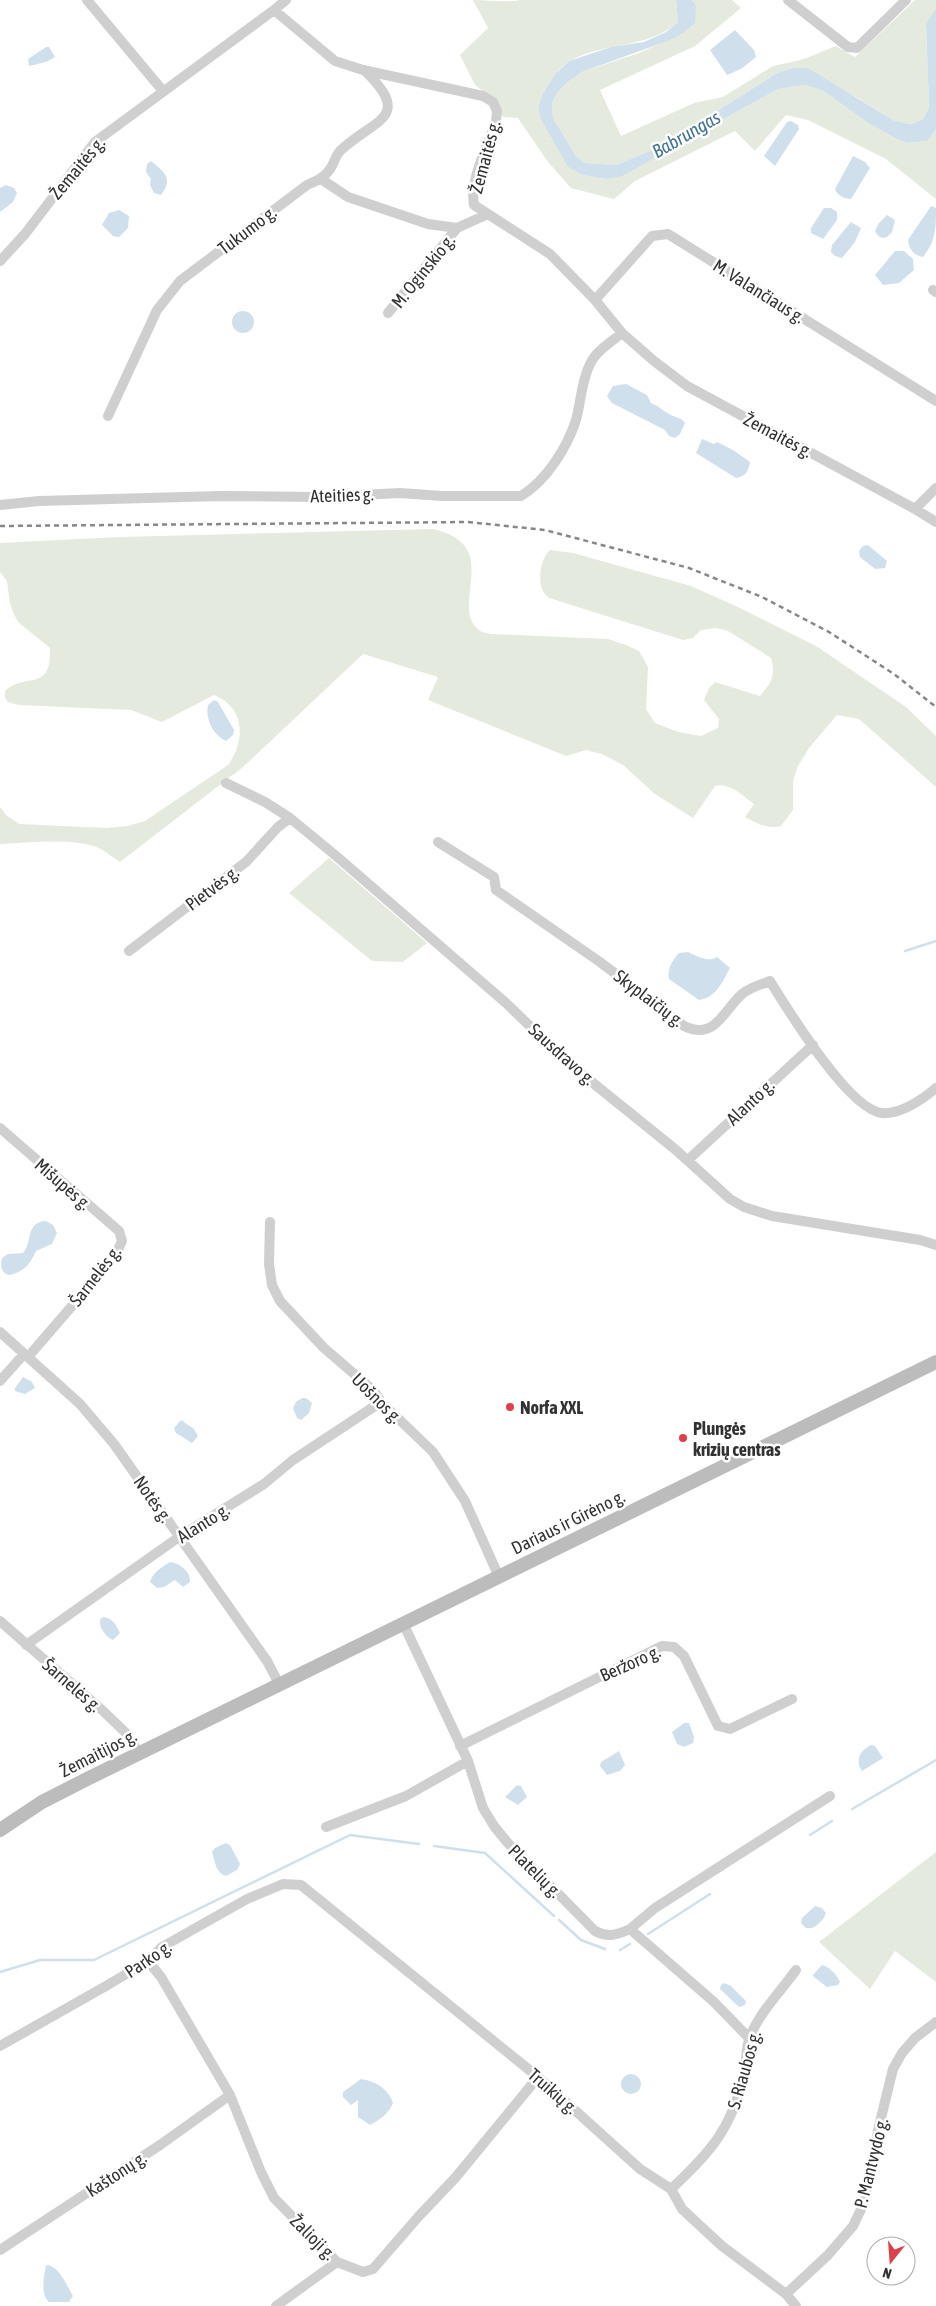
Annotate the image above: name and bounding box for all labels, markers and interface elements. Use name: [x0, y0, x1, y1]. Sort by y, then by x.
water label: Babrungas: [648, 106, 724, 162]
street label: Žemaitės g.: [465, 118, 505, 196]
street label: Žemaitės g.: [45, 133, 109, 203]
street label: Tukumo g.: [214, 201, 280, 259]
street label: M. Oginskio g.: [387, 230, 459, 312]
street label: M. Valančiaus g.: [709, 255, 809, 327]
street label: Žemaitės g.: [740, 408, 816, 462]
street label: Ateities g.: [310, 483, 374, 507]
street label: Pietvės g.: [181, 861, 243, 915]
street label: Skyplaičių g.: [610, 965, 688, 1031]
street label: Sausdravo g.: [525, 1019, 599, 1089]
street label: Alanto g.: [722, 1075, 778, 1129]
street label: Mišupės g.: [31, 1154, 95, 1214]
street label: Šarnelės g.: [65, 1242, 125, 1310]
street label: Uošnos g.: [348, 1369, 406, 1427]
place label: Norfa XXL: [520, 1397, 583, 1418]
marker: Norfa XXL: [504, 1401, 516, 1413]
place label: Plungės krizių centras: [693, 1418, 781, 1460]
marker: Plungės krizių centras: [677, 1432, 689, 1444]
street label: Notės g.: [129, 1472, 177, 1526]
street label: Dariaus ir Girėno g.: [508, 1486, 628, 1558]
street label: Alanto g.: [173, 1499, 233, 1547]
street label: Beržoro g.: [597, 1640, 663, 1686]
street label: Šarnelės g.: [38, 1654, 106, 1716]
street label: Žemaitijos g.: [56, 1725, 140, 1781]
street label: Platelių g.: [504, 1840, 566, 1902]
street label: Parko g.: [121, 1936, 175, 1982]
street label: S. Riaubos g.: [723, 2029, 765, 2111]
street label: Truikių g.: [524, 2064, 582, 2118]
street label: P. Mantvydo g.: [850, 2116, 892, 2210]
street label: Kaštonų g.: [82, 2147, 150, 2201]
street label: Žalioji g.: [286, 2210, 340, 2264]
north arrow: [866, 2236, 916, 2286]
text: N: [881, 2265, 893, 2282]

